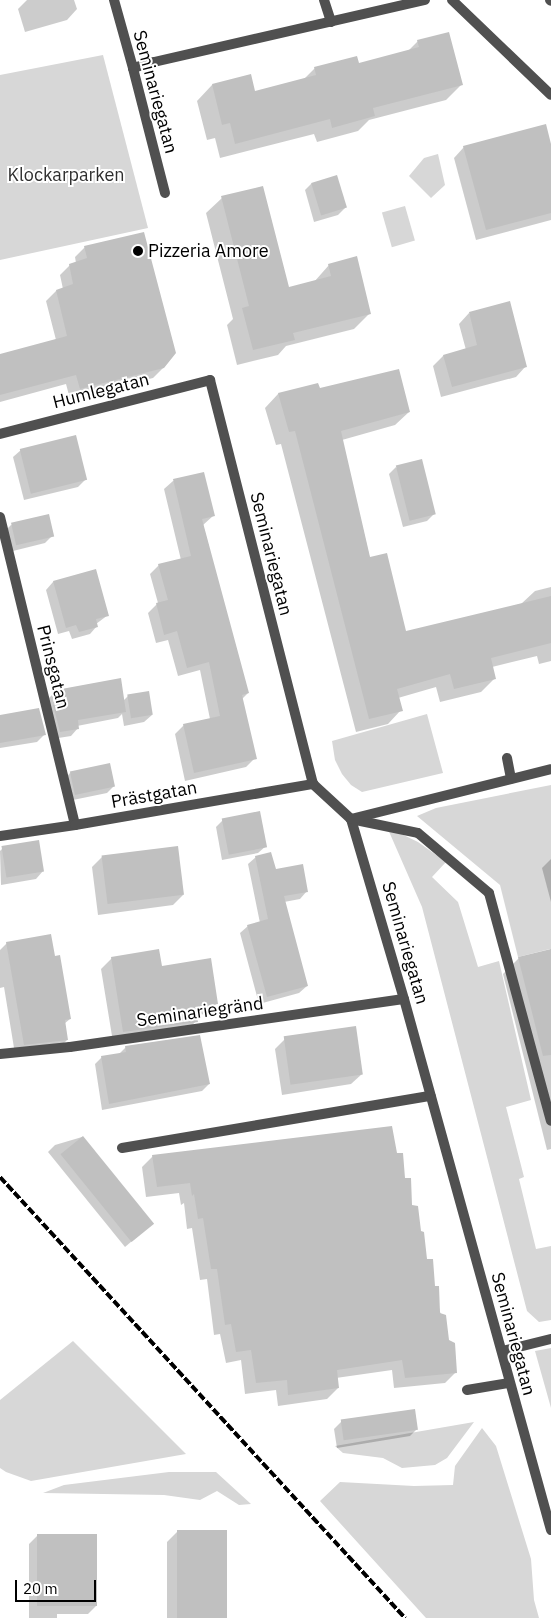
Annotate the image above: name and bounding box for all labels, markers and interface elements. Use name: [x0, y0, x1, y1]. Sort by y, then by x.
street label: Seminariegatan: [128, 28, 182, 156]
park label: Klockarparken: [8, 164, 124, 186]
place label: Pizzeria Amore: [148, 240, 269, 262]
marker: Pizzeria Amore: [132, 245, 144, 257]
street label: Humlegatan: [51, 369, 151, 413]
street label: Seminariegatan: [245, 490, 297, 618]
street label: Prinsgatan: [32, 623, 74, 711]
street label: Prästgatan: [109, 777, 199, 813]
street label: Seminariegatan: [377, 879, 433, 1007]
street label: Seminariegränd: [135, 992, 265, 1032]
street label: Seminariegatan: [486, 1270, 540, 1398]
scale bar: [18, 1570, 99, 1602]
text: 20 m: [23, 1579, 58, 1598]

